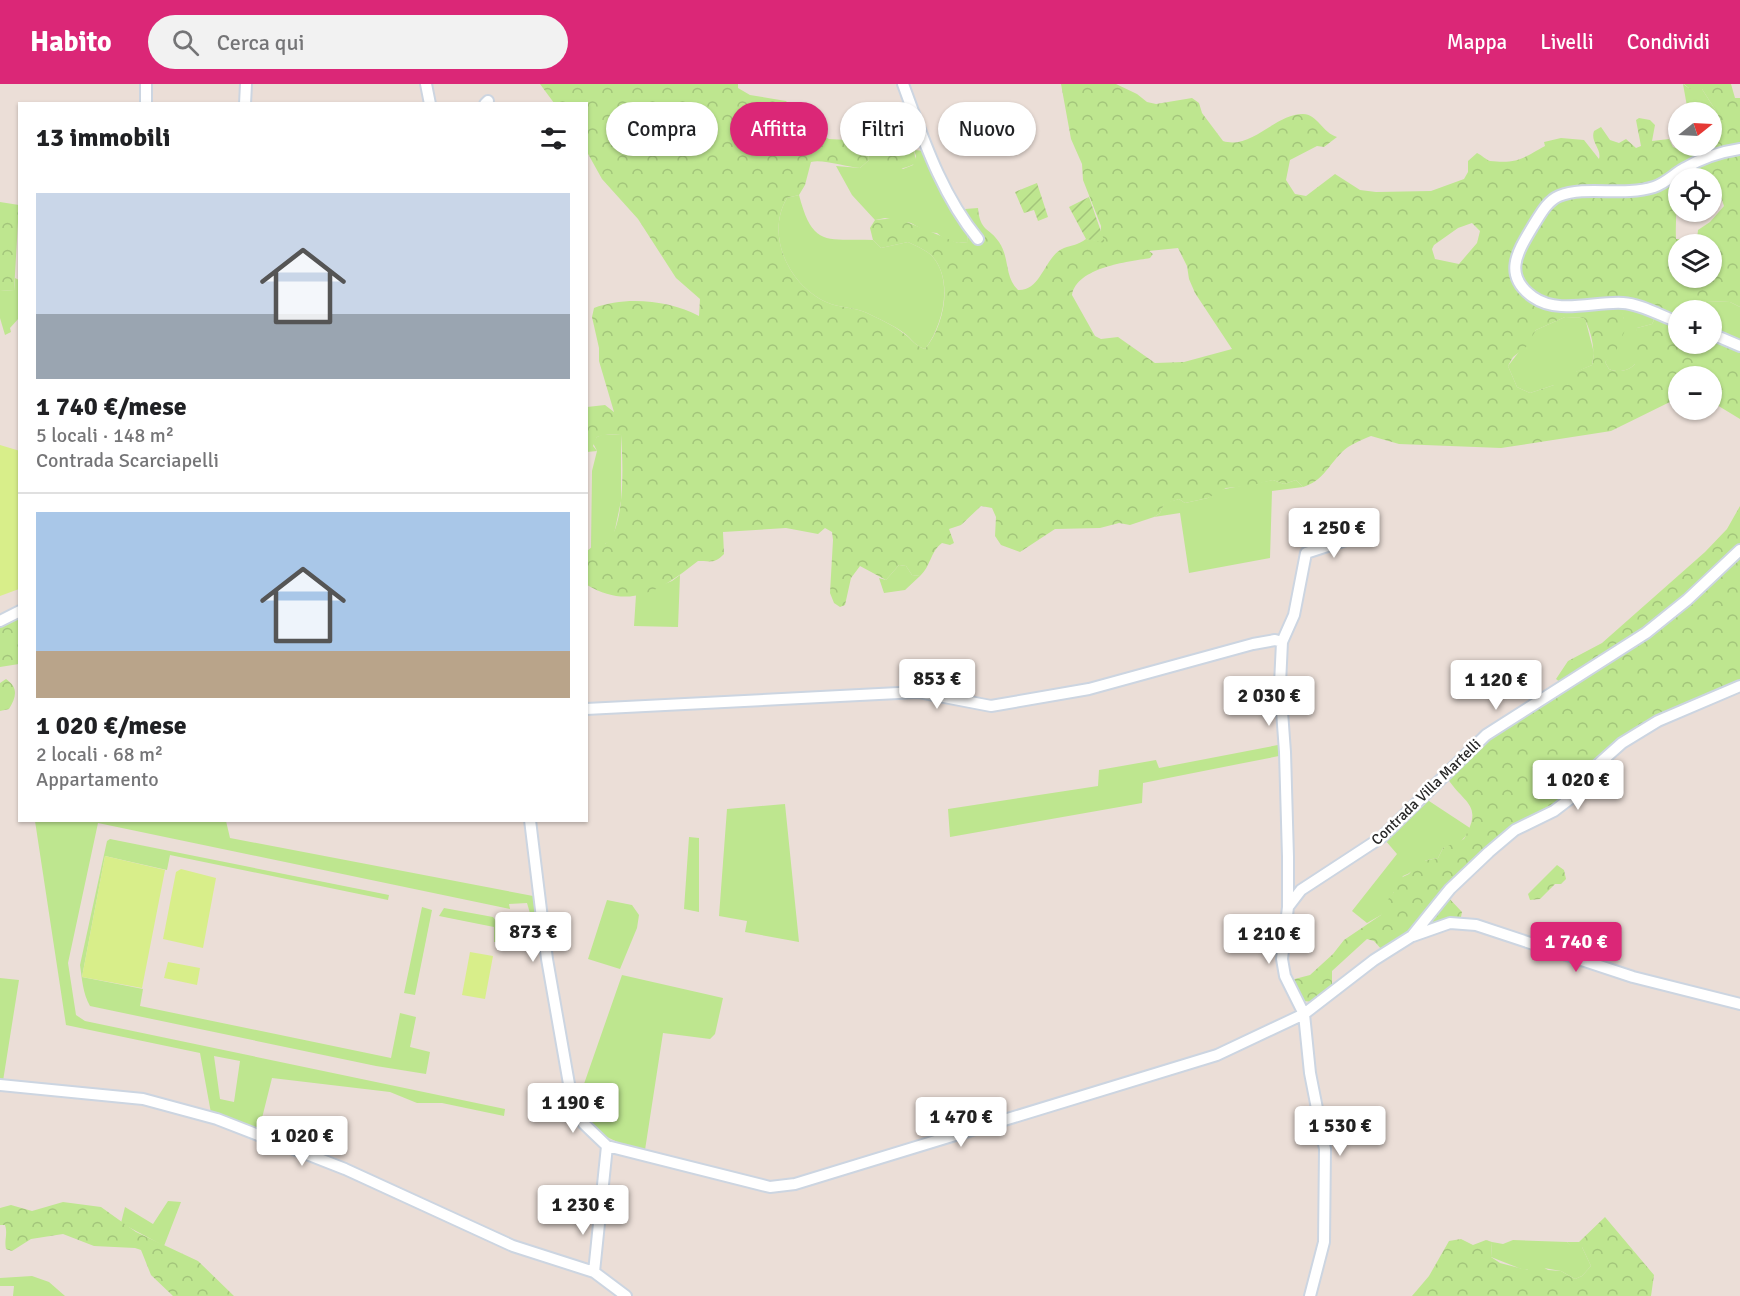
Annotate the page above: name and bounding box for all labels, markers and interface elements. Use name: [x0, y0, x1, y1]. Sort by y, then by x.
search box: [148, 15, 568, 69]
text: Habito: [30, 25, 112, 59]
icon: search: [169, 26, 202, 59]
text: Cerca qui: [217, 29, 304, 56]
text: Mappa: [1447, 29, 1507, 55]
text: Livelli: [1540, 29, 1594, 55]
text: Condividi: [1627, 29, 1710, 55]
chip: Compra: [606, 102, 718, 156]
chip: Affitta: [730, 102, 828, 156]
chip: Filtri: [840, 102, 926, 156]
chip: Nuovo: [938, 102, 1036, 156]
north arrow: [1668, 102, 1722, 156]
map controls: [1668, 102, 1722, 420]
text: 13 immobili: [36, 122, 170, 154]
icon: filters: [537, 122, 570, 155]
button: locate: [1668, 168, 1722, 222]
icon: home: [249, 232, 357, 340]
button: layers: [1668, 234, 1722, 288]
button: +: [1668, 300, 1722, 354]
button: −: [1668, 366, 1722, 420]
text: 1 740 €/mese: [36, 391, 187, 423]
text: 5 locali · 148 m²: [36, 423, 174, 448]
text: Contrada Scarciapelli: [36, 448, 219, 473]
pin: 1 250 €: [1279, 508, 1389, 559]
text: 1 250 €: [1303, 515, 1365, 540]
icon: home: [249, 551, 357, 659]
pin: 853 €: [895, 659, 979, 710]
pin: 1 120 €: [1441, 660, 1551, 711]
text: 853 €: [913, 666, 961, 691]
text: 1 120 €: [1465, 667, 1527, 692]
pin: 2 030 €: [1214, 676, 1324, 727]
text: 2 030 €: [1238, 683, 1300, 708]
text: 1 020 €/mese: [36, 710, 187, 742]
street label: Contrada Villa Martelli: [1368, 735, 1484, 849]
text: 2 locali · 68 m²: [36, 742, 163, 767]
pin: 1 020 €: [1523, 760, 1633, 811]
text: Appartamento: [36, 767, 159, 792]
text: 1 020 €: [1547, 767, 1609, 792]
pin: 873 €: [491, 912, 575, 963]
pin: 1 210 €: [1214, 914, 1324, 965]
text: 873 €: [509, 919, 557, 944]
text: 1 210 €: [1238, 921, 1300, 946]
pin: 1 740 €: [1521, 922, 1631, 973]
text: 1 740 €: [1545, 929, 1607, 954]
pin: 1 190 €: [518, 1083, 628, 1134]
text: 1 190 €: [542, 1090, 604, 1115]
pin: 1 470 €: [906, 1097, 1016, 1148]
text: 1 470 €: [930, 1104, 992, 1129]
pin: 1 530 €: [1285, 1106, 1395, 1157]
text: 1 530 €: [1309, 1113, 1371, 1138]
pin: 1 020 €: [247, 1116, 357, 1167]
text: 1 020 €: [271, 1123, 333, 1148]
pin: 1 230 €: [528, 1185, 638, 1236]
text: 1 230 €: [552, 1192, 614, 1217]

